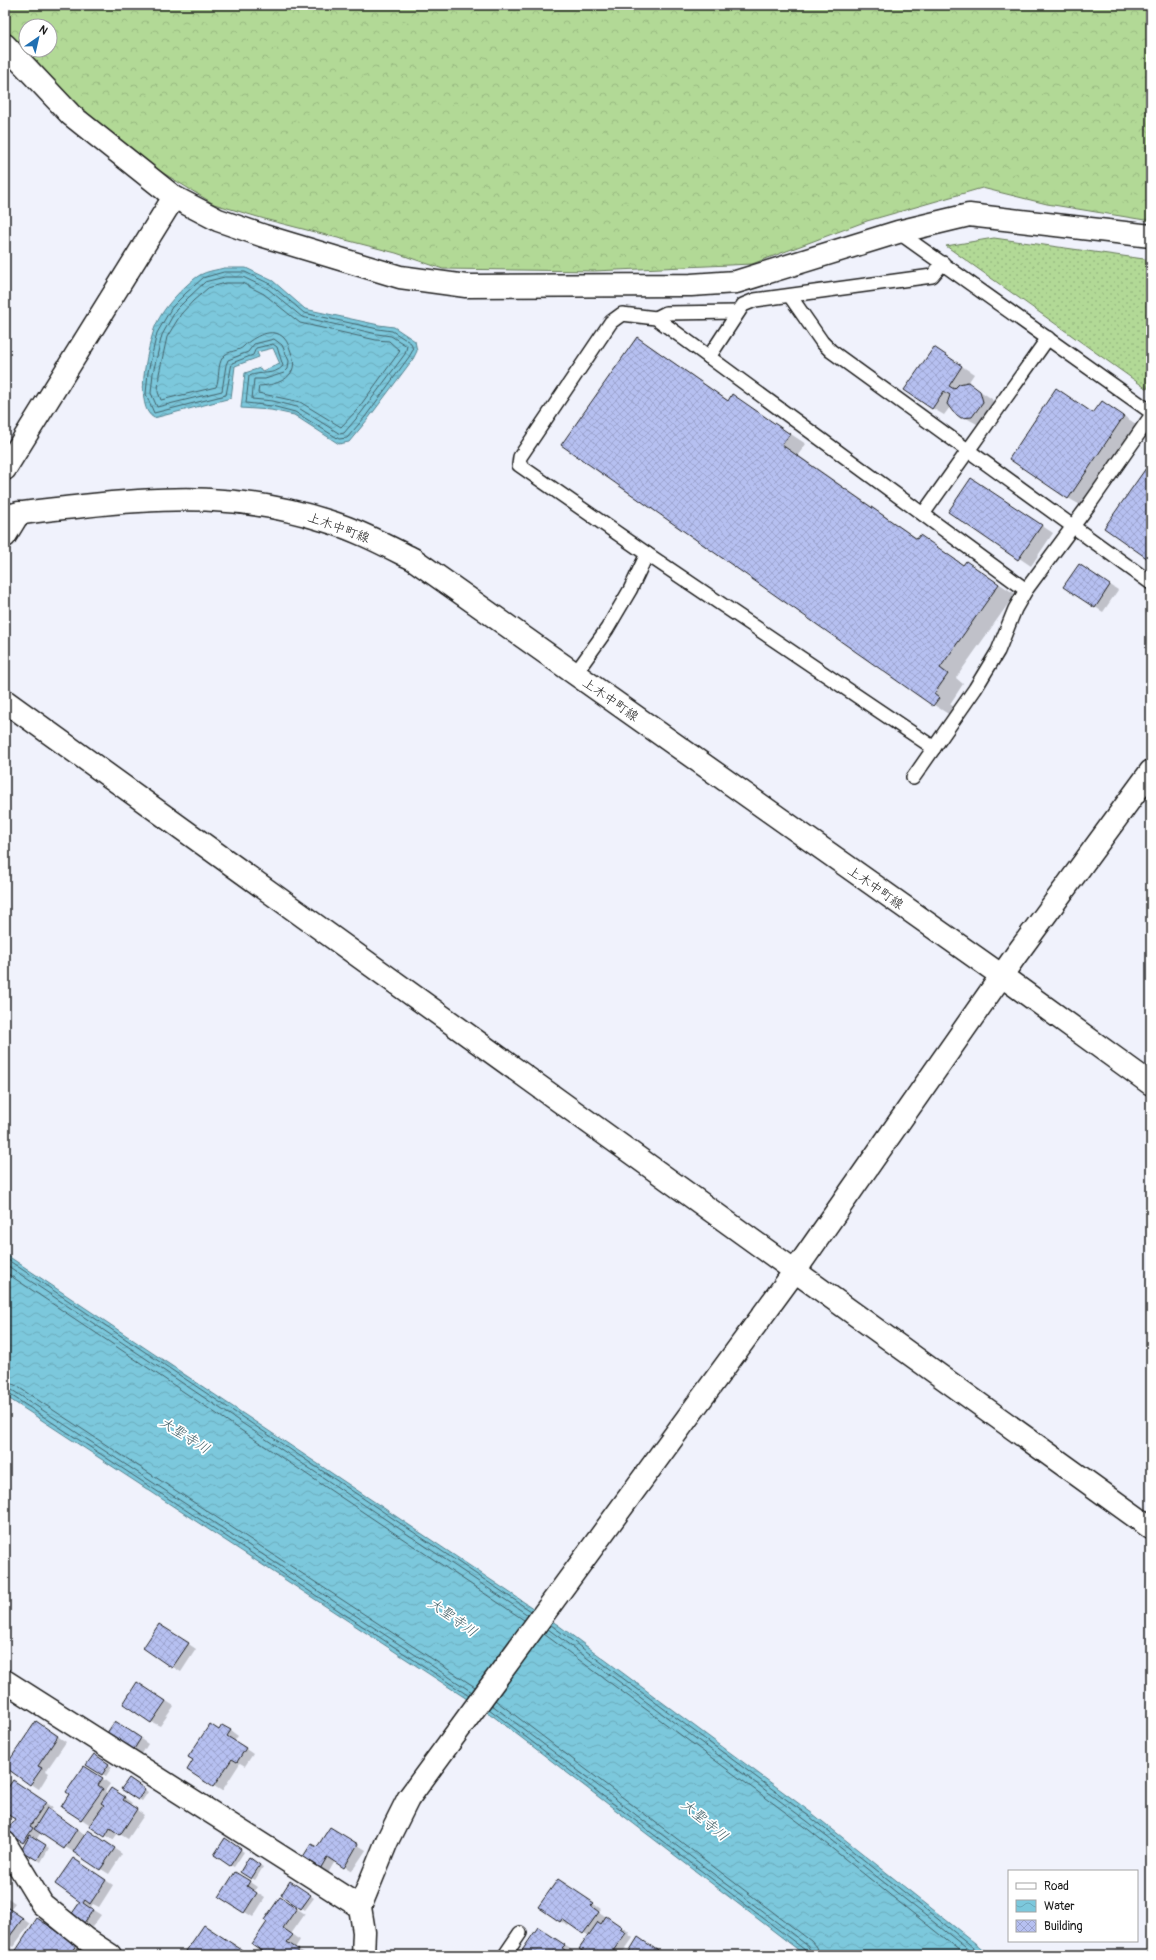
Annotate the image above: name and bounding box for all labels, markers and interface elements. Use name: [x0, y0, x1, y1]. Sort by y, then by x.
north arrow: [18, 18, 58, 58]
text: N: [37, 23, 50, 38]
street label: 上木中町線: [305, 509, 373, 547]
street label: 上木中町線: [579, 675, 642, 726]
street label: 上木中町線: [844, 863, 907, 914]
water label: 大聖寺川: [156, 1413, 213, 1457]
water label: 大聖寺川: [425, 1594, 481, 1640]
water label: 大聖寺川: [678, 1796, 732, 1845]
legend: [1008, 1870, 1138, 1942]
text: Road: [1044, 1879, 1069, 1894]
text: Water: [1044, 1899, 1075, 1914]
text: Building: [1044, 1919, 1083, 1934]

